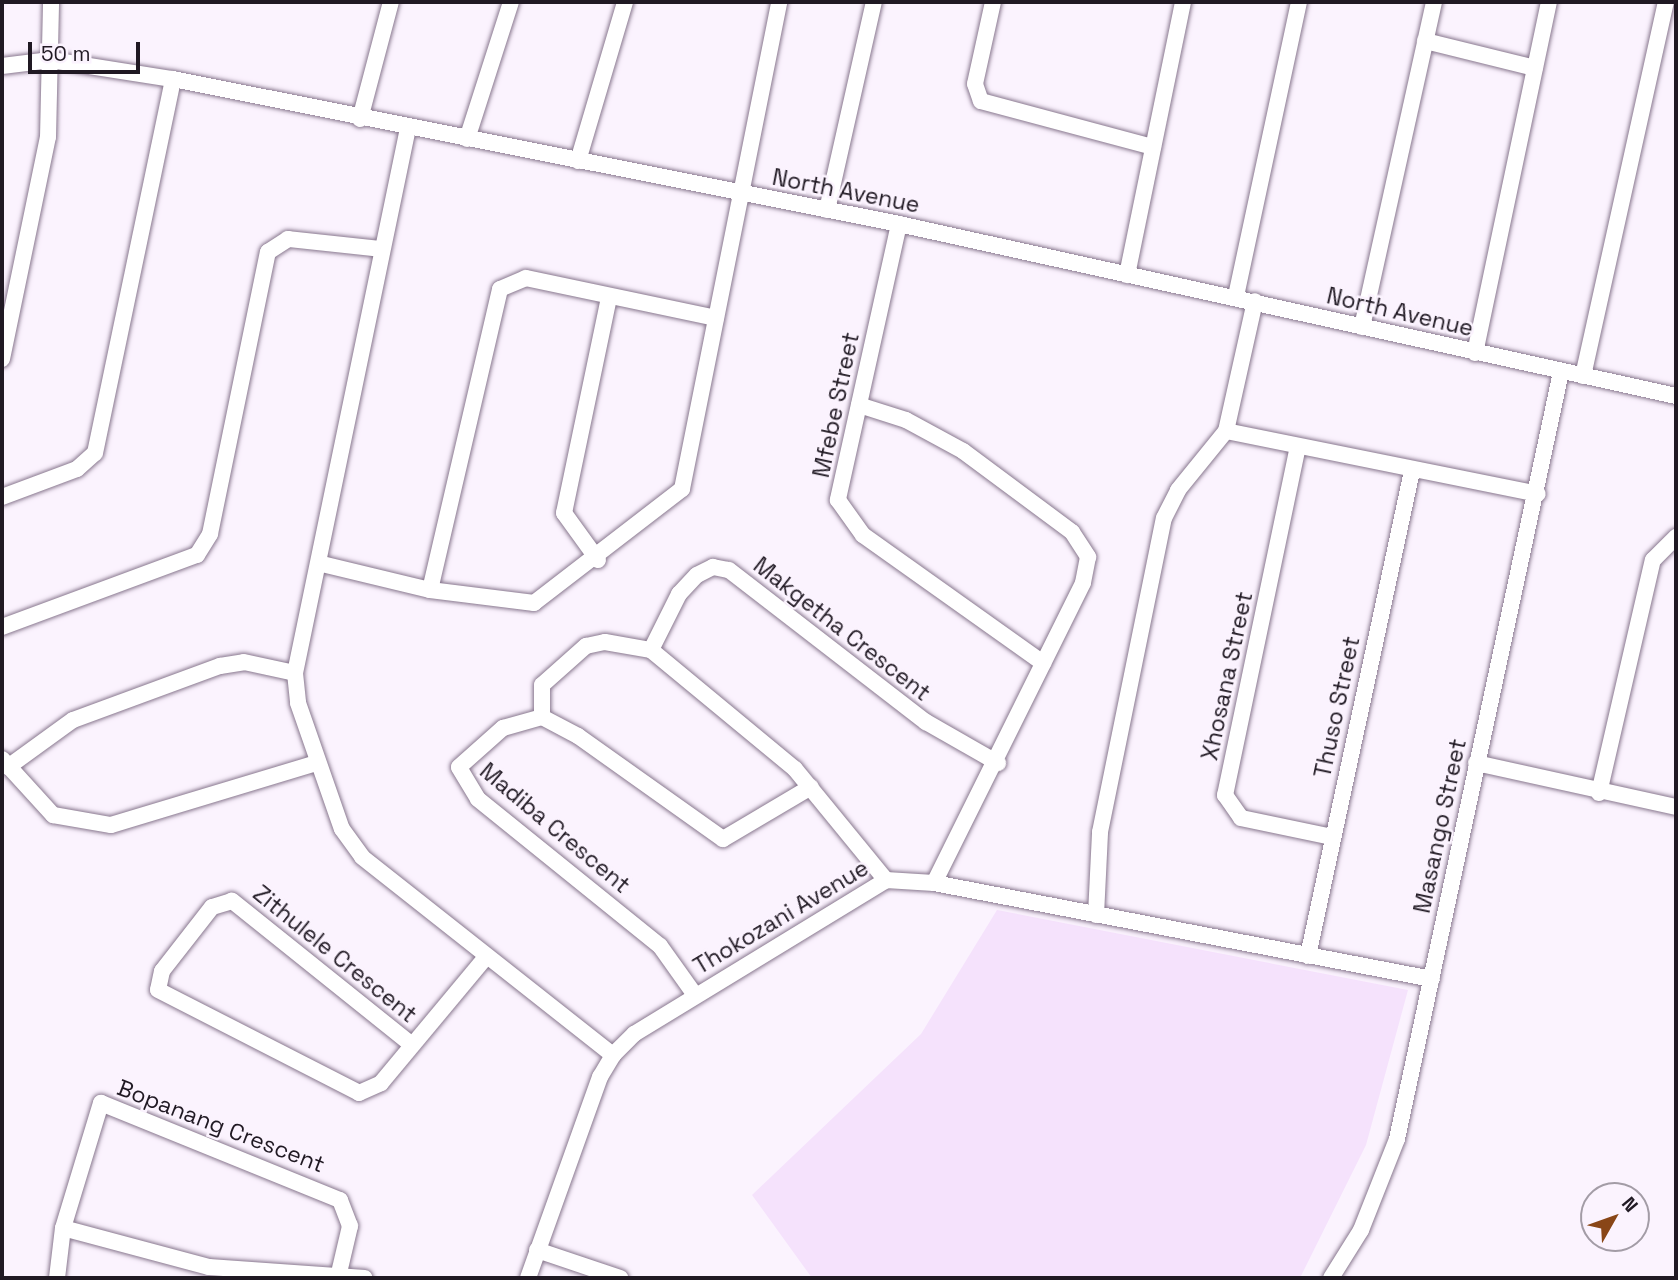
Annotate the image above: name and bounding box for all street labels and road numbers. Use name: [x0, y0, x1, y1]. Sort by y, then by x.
street label: North Avenue: [770, 163, 922, 219]
street label: North Avenue: [1324, 282, 1476, 342]
street label: Mfebe Street: [807, 330, 865, 480]
street label: Makgetha Crescent: [748, 551, 936, 707]
street label: Xhosana Street: [1196, 589, 1258, 763]
street label: Thuso Street: [1309, 634, 1365, 780]
street label: Masango Street: [1408, 736, 1472, 916]
street label: Madiba Crescent: [474, 757, 636, 899]
street label: Thokozani Avenue: [688, 854, 874, 980]
street label: Zithulele Crescent: [248, 880, 422, 1028]
street label: Bopanang Crescent: [113, 1074, 329, 1178]

